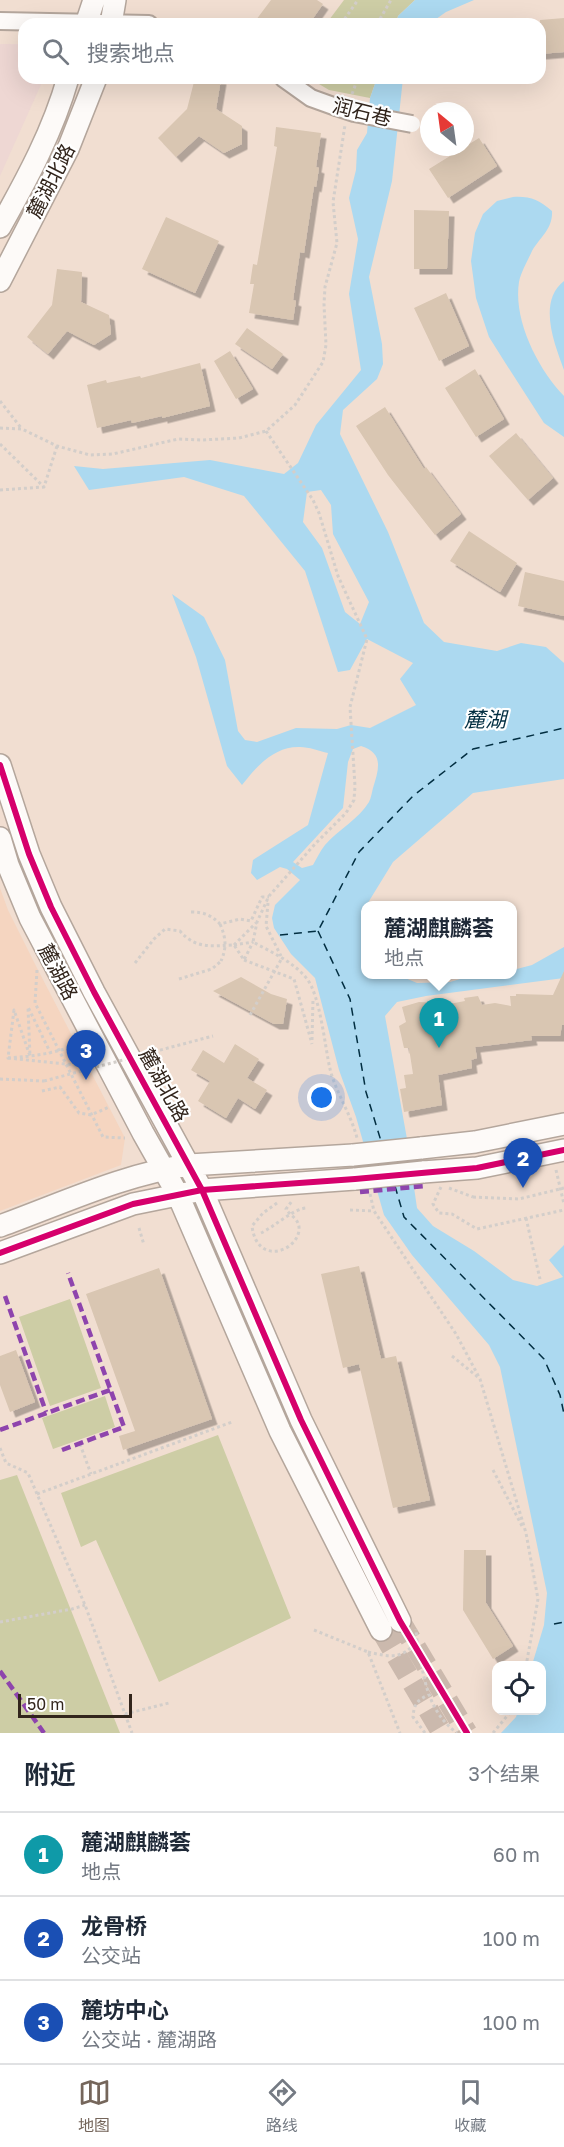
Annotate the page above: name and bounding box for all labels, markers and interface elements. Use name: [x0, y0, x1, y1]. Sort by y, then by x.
search box: [18, 18, 546, 84]
icon: search: [39, 35, 72, 68]
text: 搜索地点: [87, 39, 175, 66]
street label: 润石巷: [330, 92, 394, 130]
north arrow: [420, 102, 474, 156]
street label: 麓湖北路: [21, 139, 79, 222]
water label: 麓湖: [464, 706, 509, 732]
popup: [361, 901, 517, 979]
text: 麓湖麒麟荟: [384, 914, 494, 941]
street label: 麓湖路: [34, 939, 84, 1004]
text: 地点: [384, 945, 424, 969]
pin: 1: [420, 998, 458, 1048]
pin: 3: [66, 1030, 106, 1080]
street label: 麓湖北路: [135, 1044, 195, 1125]
your location: [307, 1083, 336, 1112]
pin: 2: [504, 1138, 542, 1188]
map controls: [492, 1661, 546, 1715]
button: locate: [492, 1661, 546, 1715]
scale bar: [18, 1691, 132, 1718]
text: 50 m: [27, 1694, 64, 1714]
text: 附近: [24, 1759, 76, 1790]
text: 3个结果: [468, 1761, 540, 1785]
text: 麓湖麒麟荟: [81, 1828, 191, 1855]
text: 1: [38, 1842, 49, 1866]
text: 60 m: [493, 1842, 540, 1866]
text: 地点: [81, 1859, 121, 1883]
text: 龙骨桥: [81, 1912, 147, 1939]
text: 2: [37, 1926, 50, 1950]
text: 100 m: [483, 1926, 540, 1950]
text: 公交站: [81, 1943, 141, 1967]
text: 麓坊中心: [81, 1996, 169, 2023]
text: 3: [37, 2010, 50, 2034]
text: 100 m: [483, 2010, 540, 2034]
text: 公交站 · 麓湖路: [81, 2027, 217, 2051]
tab: 地图: [78, 2076, 111, 2136]
tab: 路线: [266, 2076, 299, 2136]
tab: 收藏: [454, 2076, 487, 2136]

